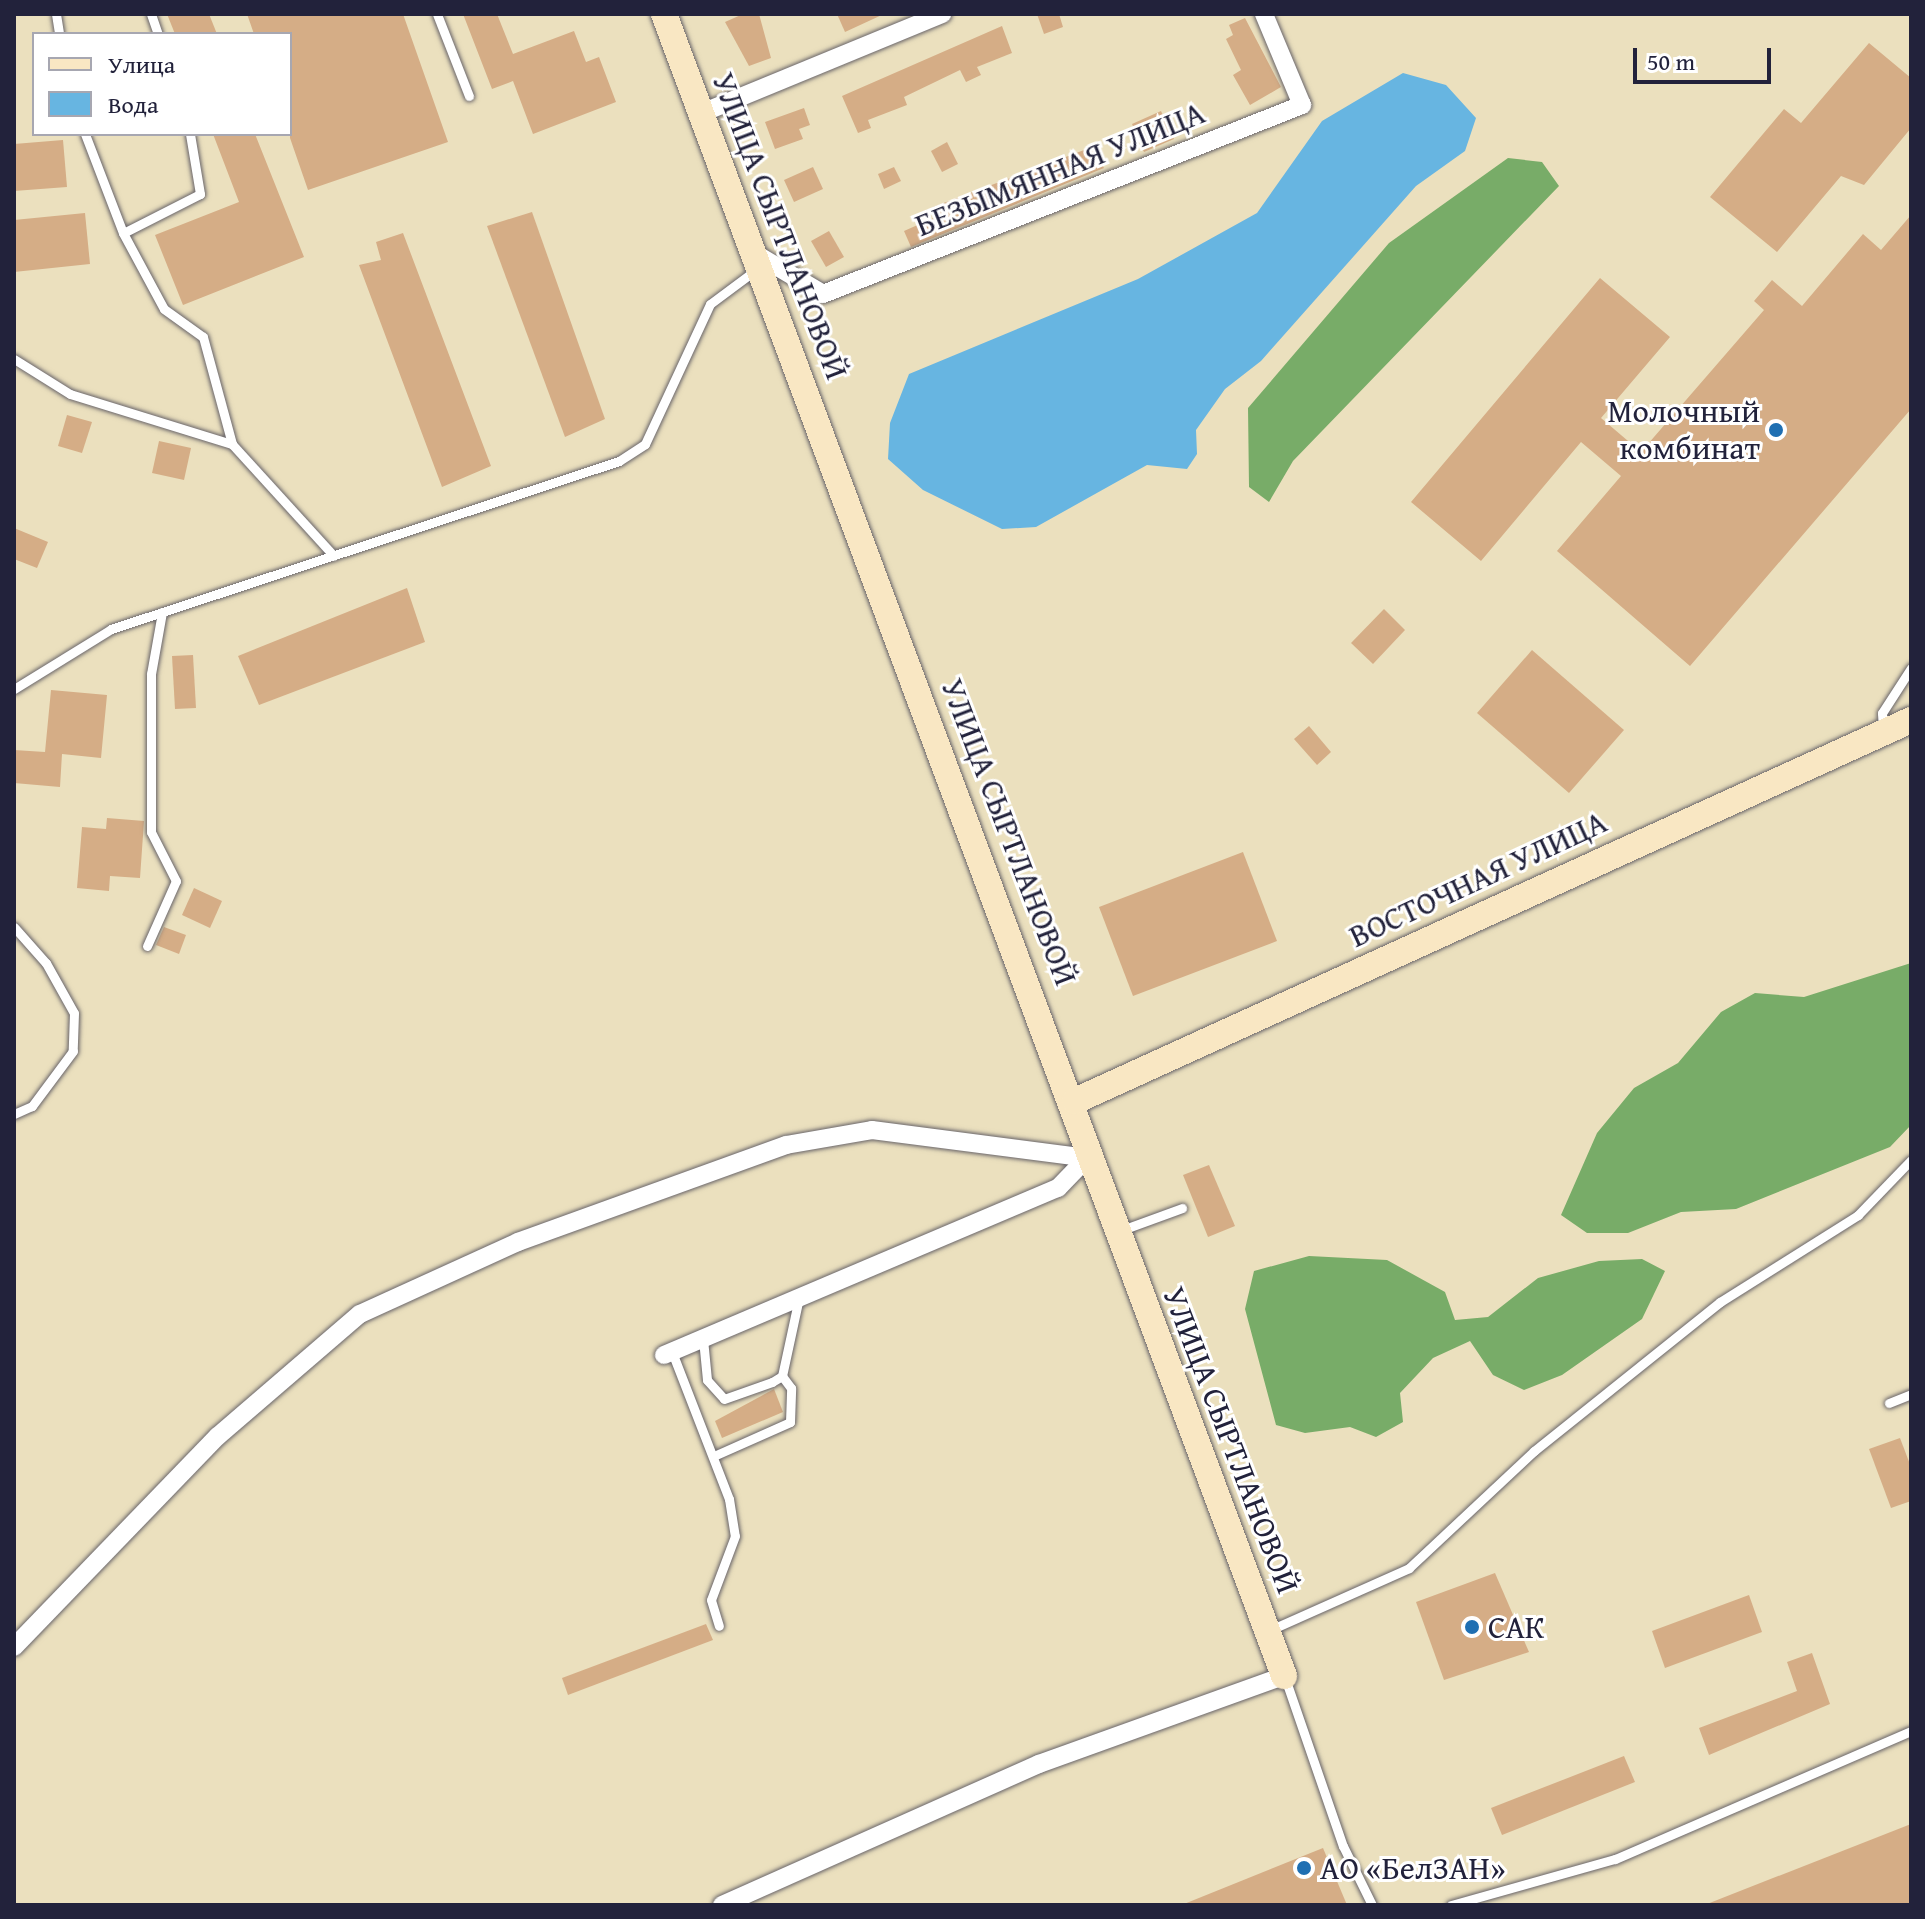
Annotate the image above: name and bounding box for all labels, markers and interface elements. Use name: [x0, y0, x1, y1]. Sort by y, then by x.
legend: [32, 32, 292, 136]
scale bar: [1637, 32, 1775, 82]
text: 50 m: [1647, 44, 1695, 79]
text: Улица: [108, 47, 175, 82]
street label: УЛИЦА СЫРТЛАНОВОЙ: [704, 67, 856, 385]
text: Вода: [108, 87, 158, 122]
street label: БЕЗЫМЯННАЯ УЛИЦА: [910, 93, 1210, 245]
place label: Молочный комбинат: [1607, 393, 1760, 468]
marker: Молочный комбинат: [1767, 421, 1785, 439]
street label: УЛИЦА СЫРТЛАНОВОЙ: [933, 673, 1085, 991]
street label: ВОСТОЧНАЯ УЛИЦА: [1343, 802, 1613, 956]
street label: УЛИЦА СЫРТЛАНОВОЙ: [1155, 1281, 1307, 1599]
place label: САК: [1488, 1608, 1544, 1646]
marker: САК: [1463, 1618, 1481, 1636]
place label: АО «БелЗАН»: [1320, 1849, 1506, 1887]
marker: АО «БелЗАН»: [1295, 1859, 1313, 1877]

